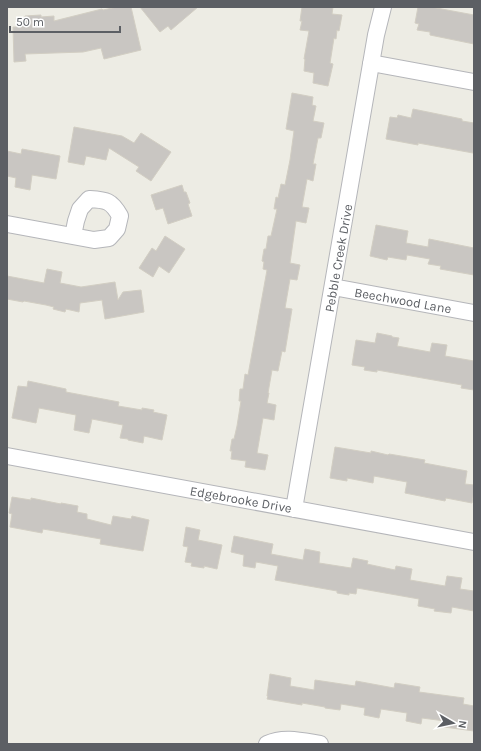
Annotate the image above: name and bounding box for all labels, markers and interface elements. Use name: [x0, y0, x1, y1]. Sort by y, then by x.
scale bar: [10, 8, 120, 34]
text: 50 m: [16, 15, 44, 29]
street label: Pebble Creek Drive: [322, 203, 355, 313]
street label: Beechwood Lane: [353, 285, 453, 316]
street label: Edgebrooke Drive: [189, 483, 293, 516]
north arrow: [433, 703, 473, 743]
text: N: [455, 720, 469, 729]

